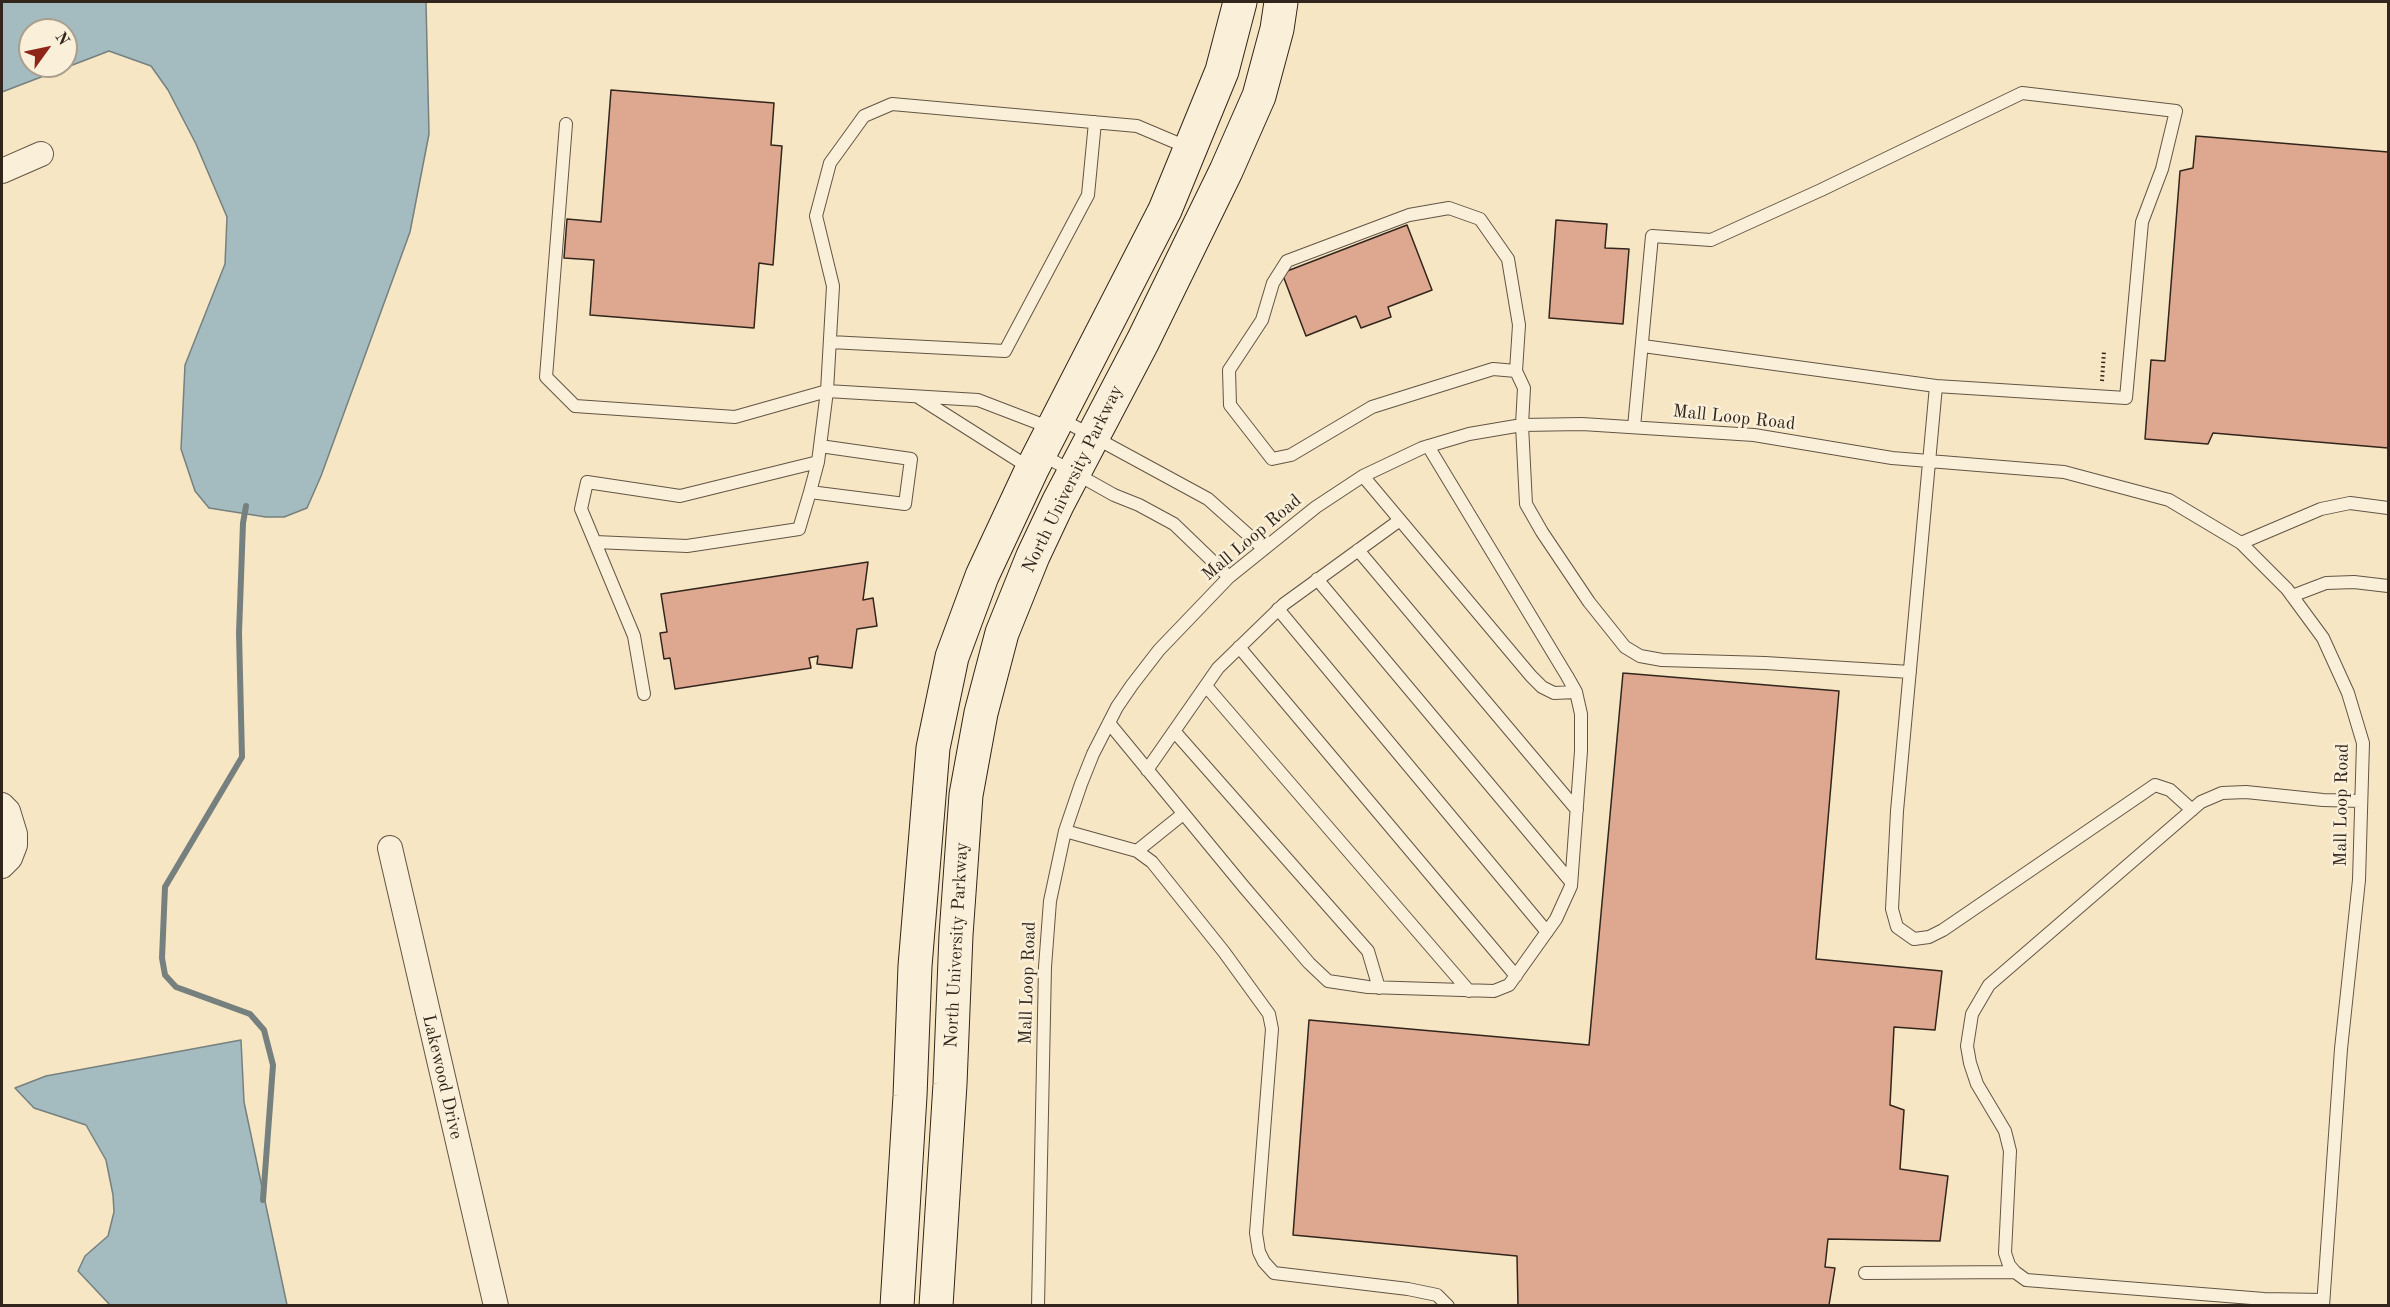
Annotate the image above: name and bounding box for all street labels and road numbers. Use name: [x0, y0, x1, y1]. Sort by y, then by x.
street label: North University Parkway: [1018, 381, 1128, 577]
street label: Mall Loop Road: [1672, 401, 1796, 435]
street label: Mall Loop Road: [1198, 490, 1306, 586]
street label: Mall Loop Road: [2330, 743, 2354, 867]
street label: North University Parkway: [941, 841, 973, 1049]
street label: Mall Loop Road: [1015, 921, 1041, 1045]
street label: Lakewood Drive: [417, 1013, 467, 1141]

